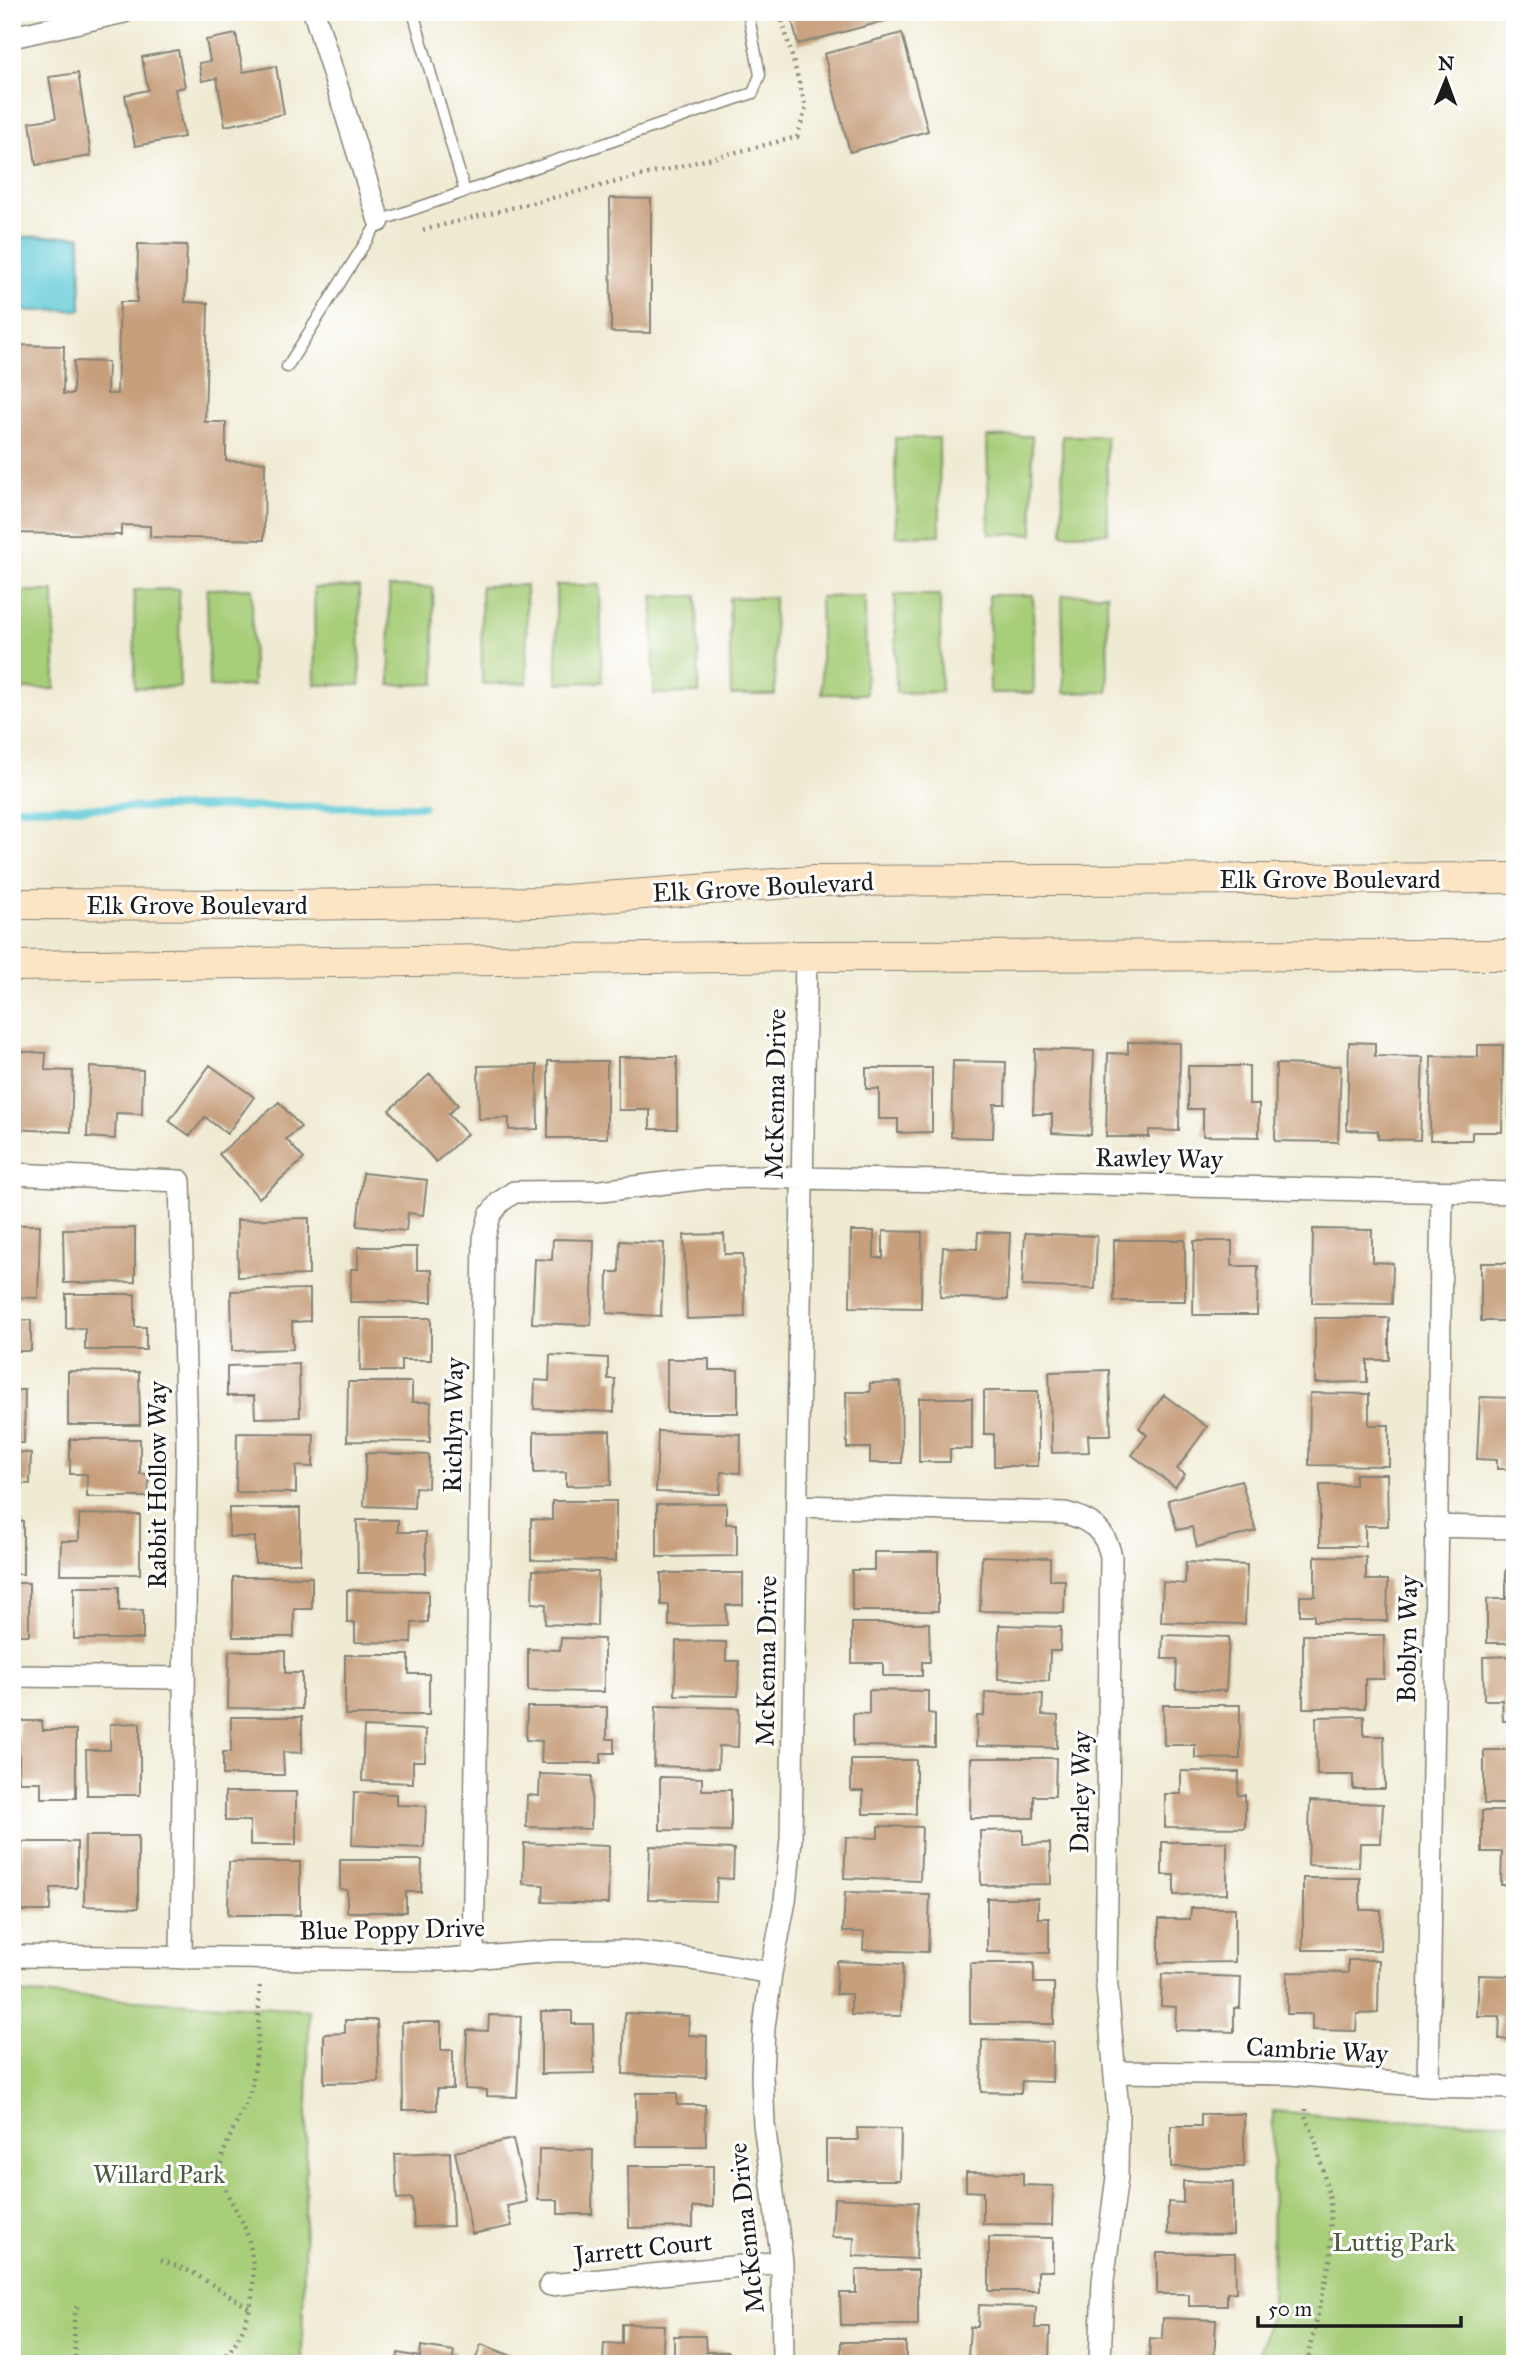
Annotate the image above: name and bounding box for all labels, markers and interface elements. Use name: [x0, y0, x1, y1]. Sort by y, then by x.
north arrow: [1412, 46, 1482, 116]
text: N: [1438, 52, 1455, 75]
street label: Elk Grove Boulevard: [1219, 863, 1441, 895]
street label: Elk Grove Boulevard: [651, 865, 875, 909]
street label: Elk Grove Boulevard: [86, 889, 308, 921]
street label: McKenna Drive: [758, 1008, 792, 1180]
street label: Rawley Way: [1095, 1141, 1224, 1175]
street label: Richlyn Way: [436, 1356, 470, 1493]
street label: Rabbit Hollow Way: [141, 1380, 173, 1589]
street label: Boblyn Way: [1390, 1574, 1424, 1703]
street label: McKenna Drive: [749, 1575, 783, 1747]
street label: Darley Way: [1063, 1730, 1097, 1854]
street label: Blue Poppy Drive: [299, 1911, 485, 1947]
street label: Cambrie Way: [1245, 2030, 1390, 2070]
street label: McKenna Drive: [721, 2141, 771, 2315]
park label: Willard Park: [93, 2158, 226, 2190]
street label: Jarrett Court: [569, 2225, 714, 2271]
park label: Luttig Park: [1332, 2226, 1457, 2258]
scale bar: [1258, 2285, 1460, 2329]
text: 50 m: [1268, 2296, 1313, 2322]

